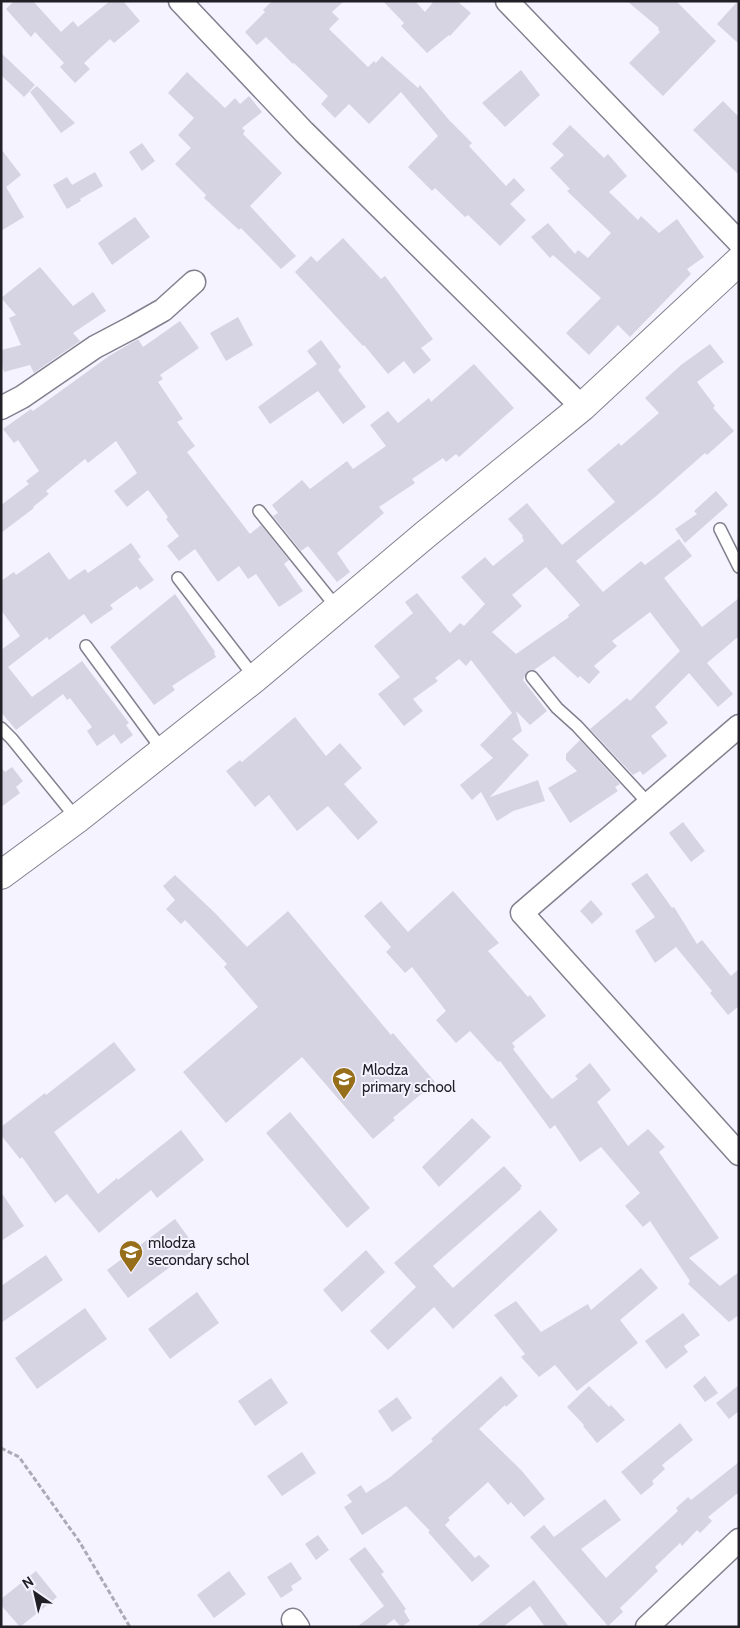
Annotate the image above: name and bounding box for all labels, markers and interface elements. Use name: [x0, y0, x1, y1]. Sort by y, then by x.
place label: Mlodza primary school: [362, 1061, 456, 1096]
school or university icon: Mlodza primary school: [331, 1066, 357, 1100]
place label: mlodza secondary schol: [148, 1234, 250, 1269]
school or university icon: mlodza secondary schol: [118, 1239, 144, 1273]
north arrow: [10, 1568, 60, 1618]
text: N: [19, 1572, 37, 1592]

